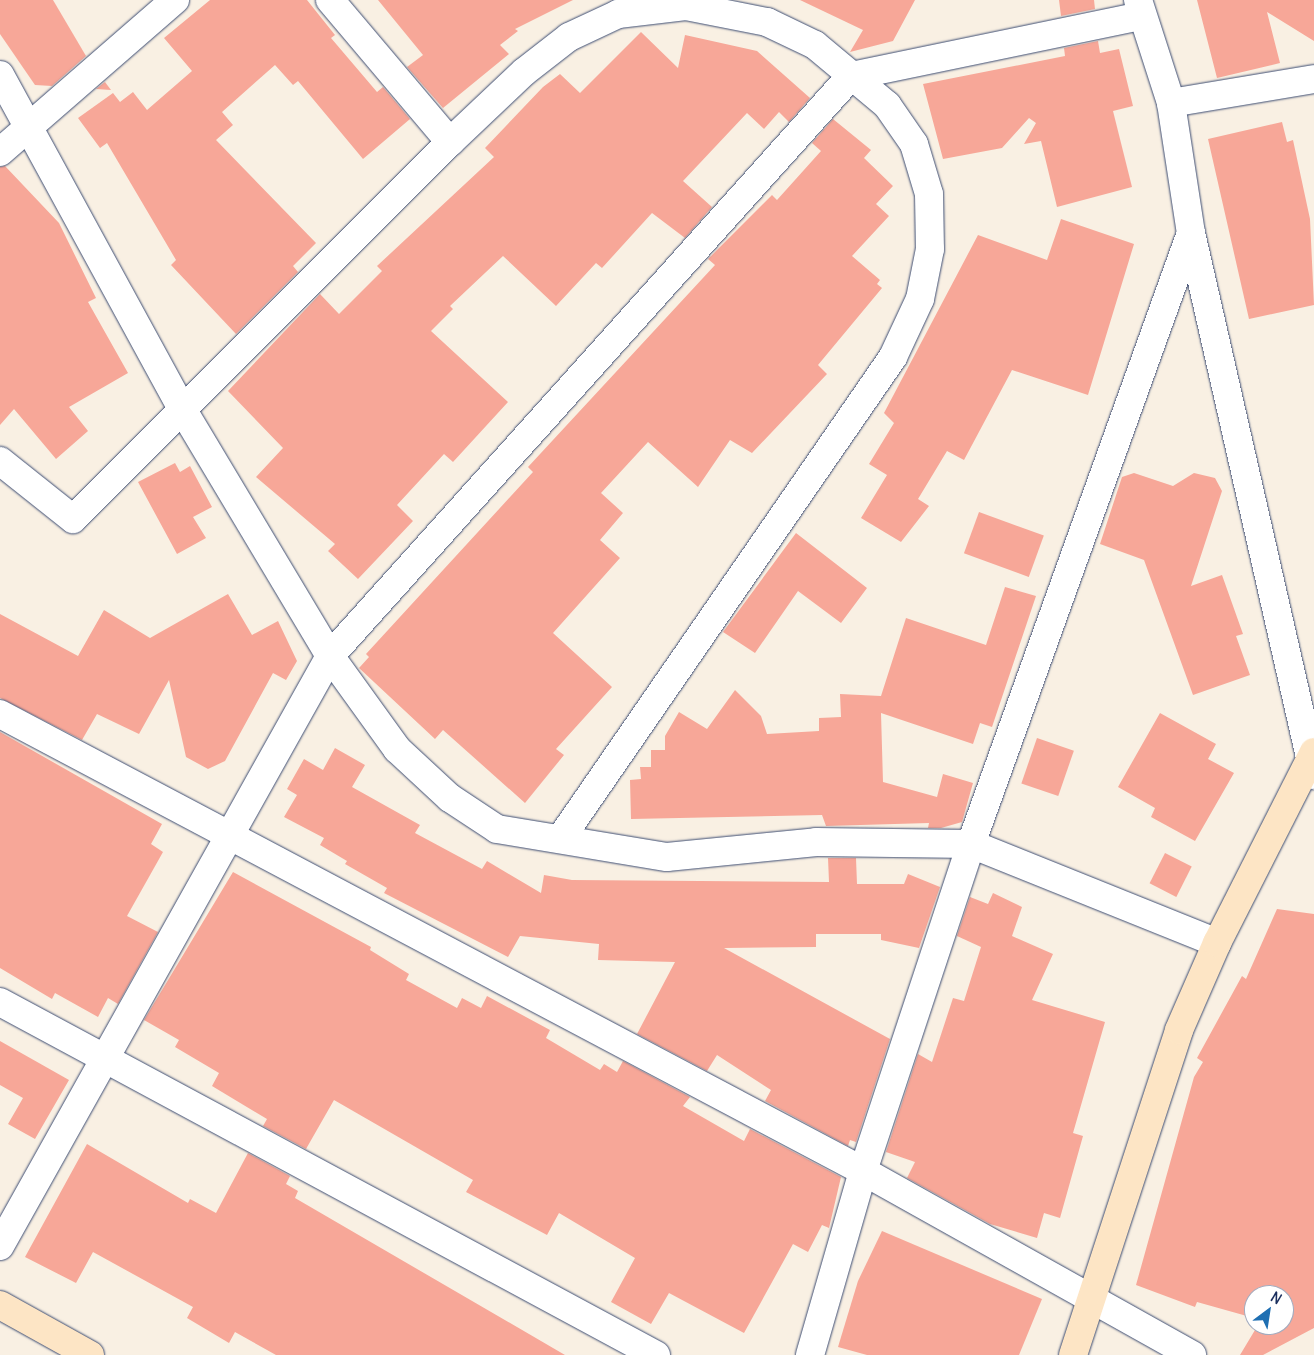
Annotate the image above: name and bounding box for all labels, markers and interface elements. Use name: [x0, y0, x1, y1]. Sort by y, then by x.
north arrow: [1244, 1285, 1294, 1335]
text: N: [1267, 1288, 1285, 1308]

